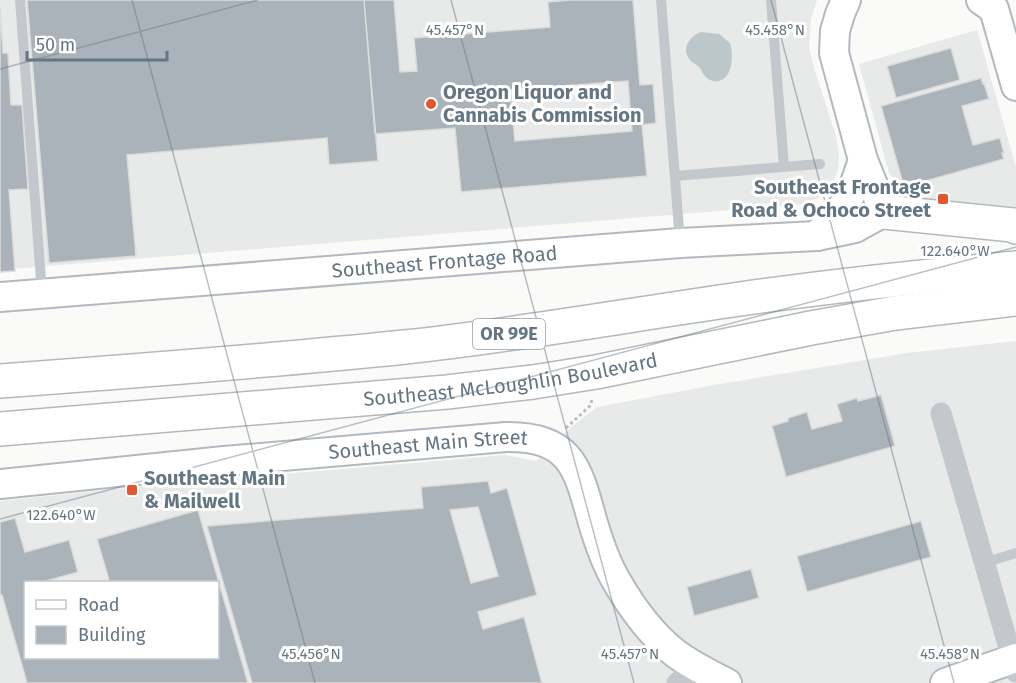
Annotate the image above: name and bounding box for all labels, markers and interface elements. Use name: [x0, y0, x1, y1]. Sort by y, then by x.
text: 45.457°N: [426, 21, 484, 39]
text: 45.458°N: [745, 21, 805, 39]
scale bar: [27, 24, 166, 62]
text: 50 m: [36, 34, 75, 56]
place label: Oregon Liquor and Cannabis Commission: [443, 80, 642, 127]
marker: Oregon Liquor and Cannabis Commission: [424, 97, 438, 111]
place label: Southeast Frontage Road & Ochoco Street: [731, 175, 931, 222]
marker: Southeast Frontage Road & Ochoco Street: [936, 192, 950, 206]
street label: Southeast Frontage Road: [331, 241, 558, 283]
text: 122.640°W: [920, 242, 990, 260]
road number: OR 99E: [473, 319, 545, 349]
street label: Southeast McLoughlin Boulevard: [362, 348, 660, 411]
street label: Southeast Main Street: [327, 425, 530, 464]
place label: Southeast Main & Mailwell: [144, 466, 285, 513]
marker: Southeast Main & Mailwell: [125, 483, 139, 497]
text: 122.640°W: [26, 506, 96, 524]
legend: [24, 581, 219, 659]
text: Road: [78, 594, 120, 616]
text: Building: [78, 624, 146, 646]
text: 45.456°N: [281, 645, 341, 663]
text: 45.457°N: [601, 645, 659, 663]
text: 45.458°N: [920, 645, 980, 663]

